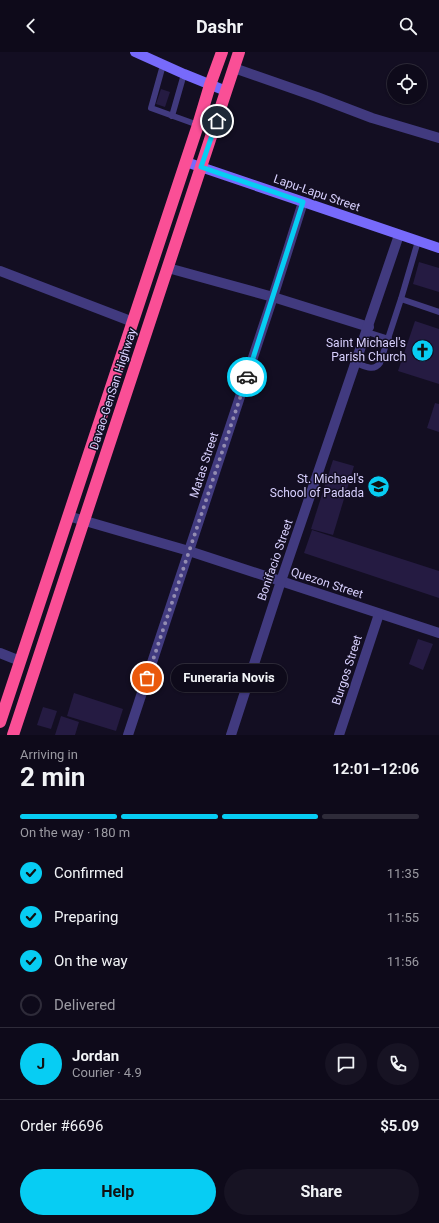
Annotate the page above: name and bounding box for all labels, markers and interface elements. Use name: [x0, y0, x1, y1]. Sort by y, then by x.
icon: back: [20, 15, 42, 37]
icon: search: [397, 15, 419, 37]
text: Dashr: [196, 16, 243, 37]
map controls: [387, 64, 427, 104]
button: locate: [387, 64, 427, 104]
pin: [200, 104, 234, 138]
icon: home: [206, 110, 228, 132]
street label: Lapu-Lapu Street: [272, 172, 362, 214]
street label: Davao-GenSan Highway: [87, 326, 139, 452]
place label: Saint Michael's Parish Church: [326, 336, 406, 364]
church icon: Saint Michael's Parish Church: [409, 337, 435, 363]
courier: [227, 357, 267, 397]
icon: car: [236, 366, 258, 388]
street label: Matas Street: [187, 430, 221, 500]
place label: St. Michael's School of Padada: [270, 472, 364, 500]
school or university icon: St. Michael's School of Padada: [366, 473, 392, 499]
street label: Bonifacio Street: [255, 517, 296, 603]
street label: Quezon Street: [289, 565, 365, 601]
street label: Burgos Street: [329, 633, 365, 707]
pin: [130, 661, 164, 695]
callout: Funeraria Novis: [171, 664, 287, 692]
icon: bag: [136, 667, 158, 689]
text: Funeraria Novis: [183, 670, 275, 685]
text: Arriving in: [20, 747, 78, 762]
text: 12:01–12:06: [332, 760, 419, 778]
text: 2 min: [20, 762, 85, 792]
text: On the way · 180 m: [20, 825, 130, 840]
icon: check: [20, 862, 42, 884]
text: Confirmed: [54, 864, 124, 882]
text: 11:35: [387, 866, 419, 881]
icon: check: [20, 906, 42, 928]
text: Preparing: [54, 908, 118, 926]
text: 11:55: [387, 910, 419, 925]
icon: check: [20, 950, 42, 972]
text: On the way: [54, 952, 128, 970]
text: 11:56: [387, 954, 419, 969]
text: Delivered: [54, 996, 116, 1014]
button: chat: [325, 1043, 367, 1085]
button: phone: [377, 1043, 419, 1085]
text: Jordan: [72, 1047, 119, 1065]
text: J: [37, 1055, 45, 1073]
text: Courier · 4.9: [72, 1065, 142, 1080]
text: Order #6696: [20, 1117, 103, 1135]
text: $5.09: [380, 1117, 419, 1135]
button: Help: [20, 1169, 216, 1215]
button: Share: [224, 1169, 419, 1215]

